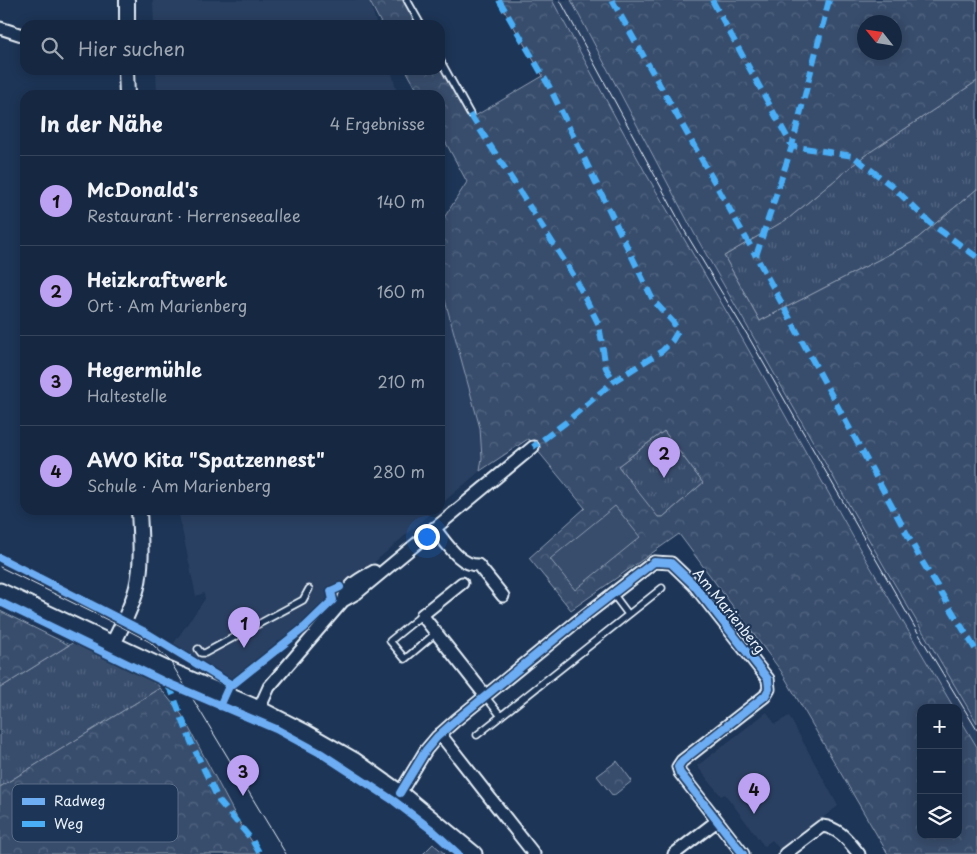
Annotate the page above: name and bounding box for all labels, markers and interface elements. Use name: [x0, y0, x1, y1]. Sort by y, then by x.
north arrow: [857, 15, 902, 60]
search box: [20, 20, 445, 75]
icon: search: [38, 34, 66, 62]
text: Hier suchen: [78, 34, 185, 62]
text: In der Nähe: [40, 107, 162, 139]
text: 4 Ergebnisse: [330, 111, 425, 135]
text: McDonald's: [87, 175, 198, 203]
text: 1: [52, 189, 60, 213]
text: 140 m: [377, 189, 425, 213]
text: Restaurant · Herrenseeallee: [87, 203, 301, 227]
text: Heizkraftwerk: [87, 265, 228, 293]
text: 2: [50, 279, 62, 303]
text: 160 m: [377, 279, 425, 303]
text: Ort · Am Marienberg: [87, 293, 247, 317]
text: Hegermühle: [87, 355, 202, 383]
text: 3: [51, 369, 61, 393]
text: 210 m: [377, 369, 425, 393]
text: Haltestelle: [87, 383, 167, 407]
pin: 2: [648, 437, 680, 478]
text: AWO Kita "Spatzennest": [87, 445, 325, 473]
text: 4: [51, 459, 61, 483]
text: 280 m: [373, 459, 425, 483]
text: Schule · Am Marienberg: [87, 473, 271, 497]
your location: [414, 524, 440, 550]
street label: Am Marienberg: [688, 563, 770, 658]
pin: 1: [228, 607, 260, 648]
map controls: [917, 704, 962, 839]
button: +: [917, 704, 962, 749]
button: −: [917, 749, 962, 794]
pin: 3: [227, 755, 259, 796]
pin: 4: [738, 773, 770, 814]
legend: [12, 784, 178, 842]
text: Radweg: [54, 790, 106, 811]
button: layers: [917, 794, 962, 839]
text: Weg: [54, 813, 83, 834]

